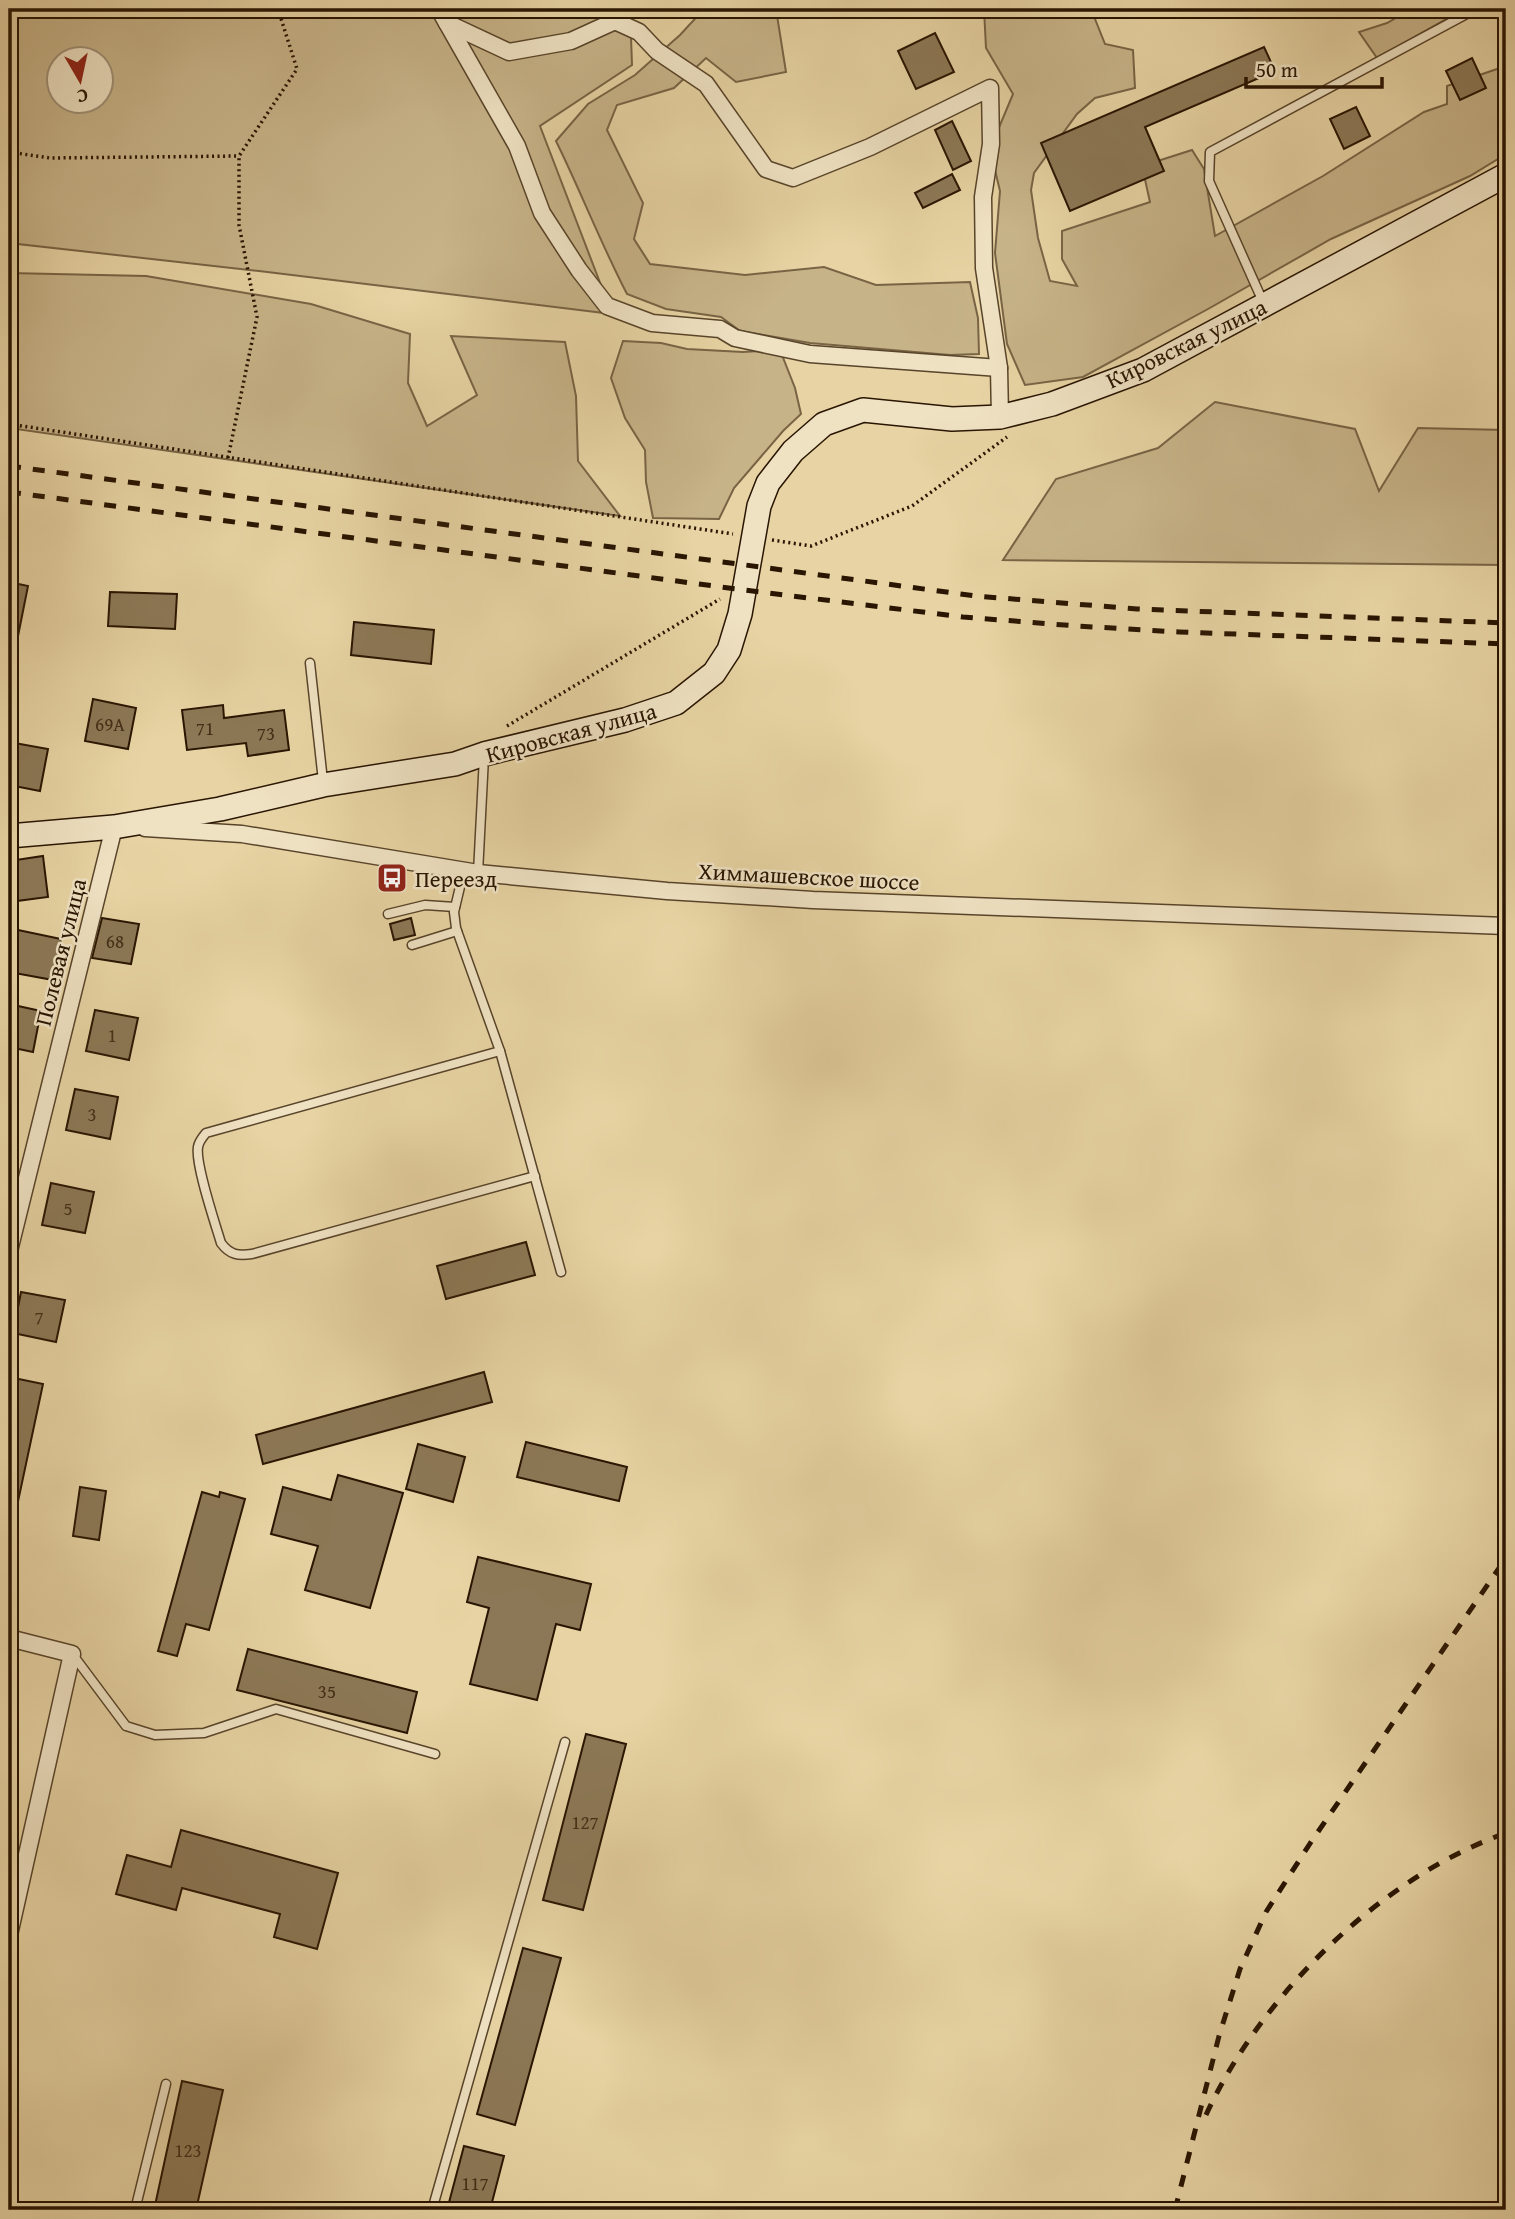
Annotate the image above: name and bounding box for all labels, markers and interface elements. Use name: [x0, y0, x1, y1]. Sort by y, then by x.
north arrow: [46, 46, 116, 116]
scale bar: [1246, 46, 1382, 90]
text: 50 m: [1256, 54, 1298, 85]
text: С: [75, 82, 90, 111]
street label: Кировская улица: [1100, 290, 1272, 396]
street label: Кировская улица: [482, 693, 660, 771]
house number: 69А: [95, 710, 125, 738]
house number: 71: [196, 714, 214, 742]
house number: 73: [257, 719, 275, 747]
street label: Химмашевское шоссе: [698, 854, 920, 898]
bus stop icon: Переезд: [375, 861, 409, 895]
place label: Переезд: [415, 862, 498, 895]
street label: Полевая улица: [26, 875, 94, 1029]
house number: 68: [106, 927, 124, 955]
house number: 1: [107, 1021, 117, 1049]
house number: 3: [87, 1100, 97, 1128]
house number: 5: [63, 1194, 73, 1222]
house number: 7: [34, 1303, 44, 1331]
house number: 35: [318, 1677, 336, 1705]
house number: 127: [571, 1808, 599, 1836]
house number: 123: [174, 2136, 202, 2164]
house number: 117: [461, 2169, 489, 2197]

